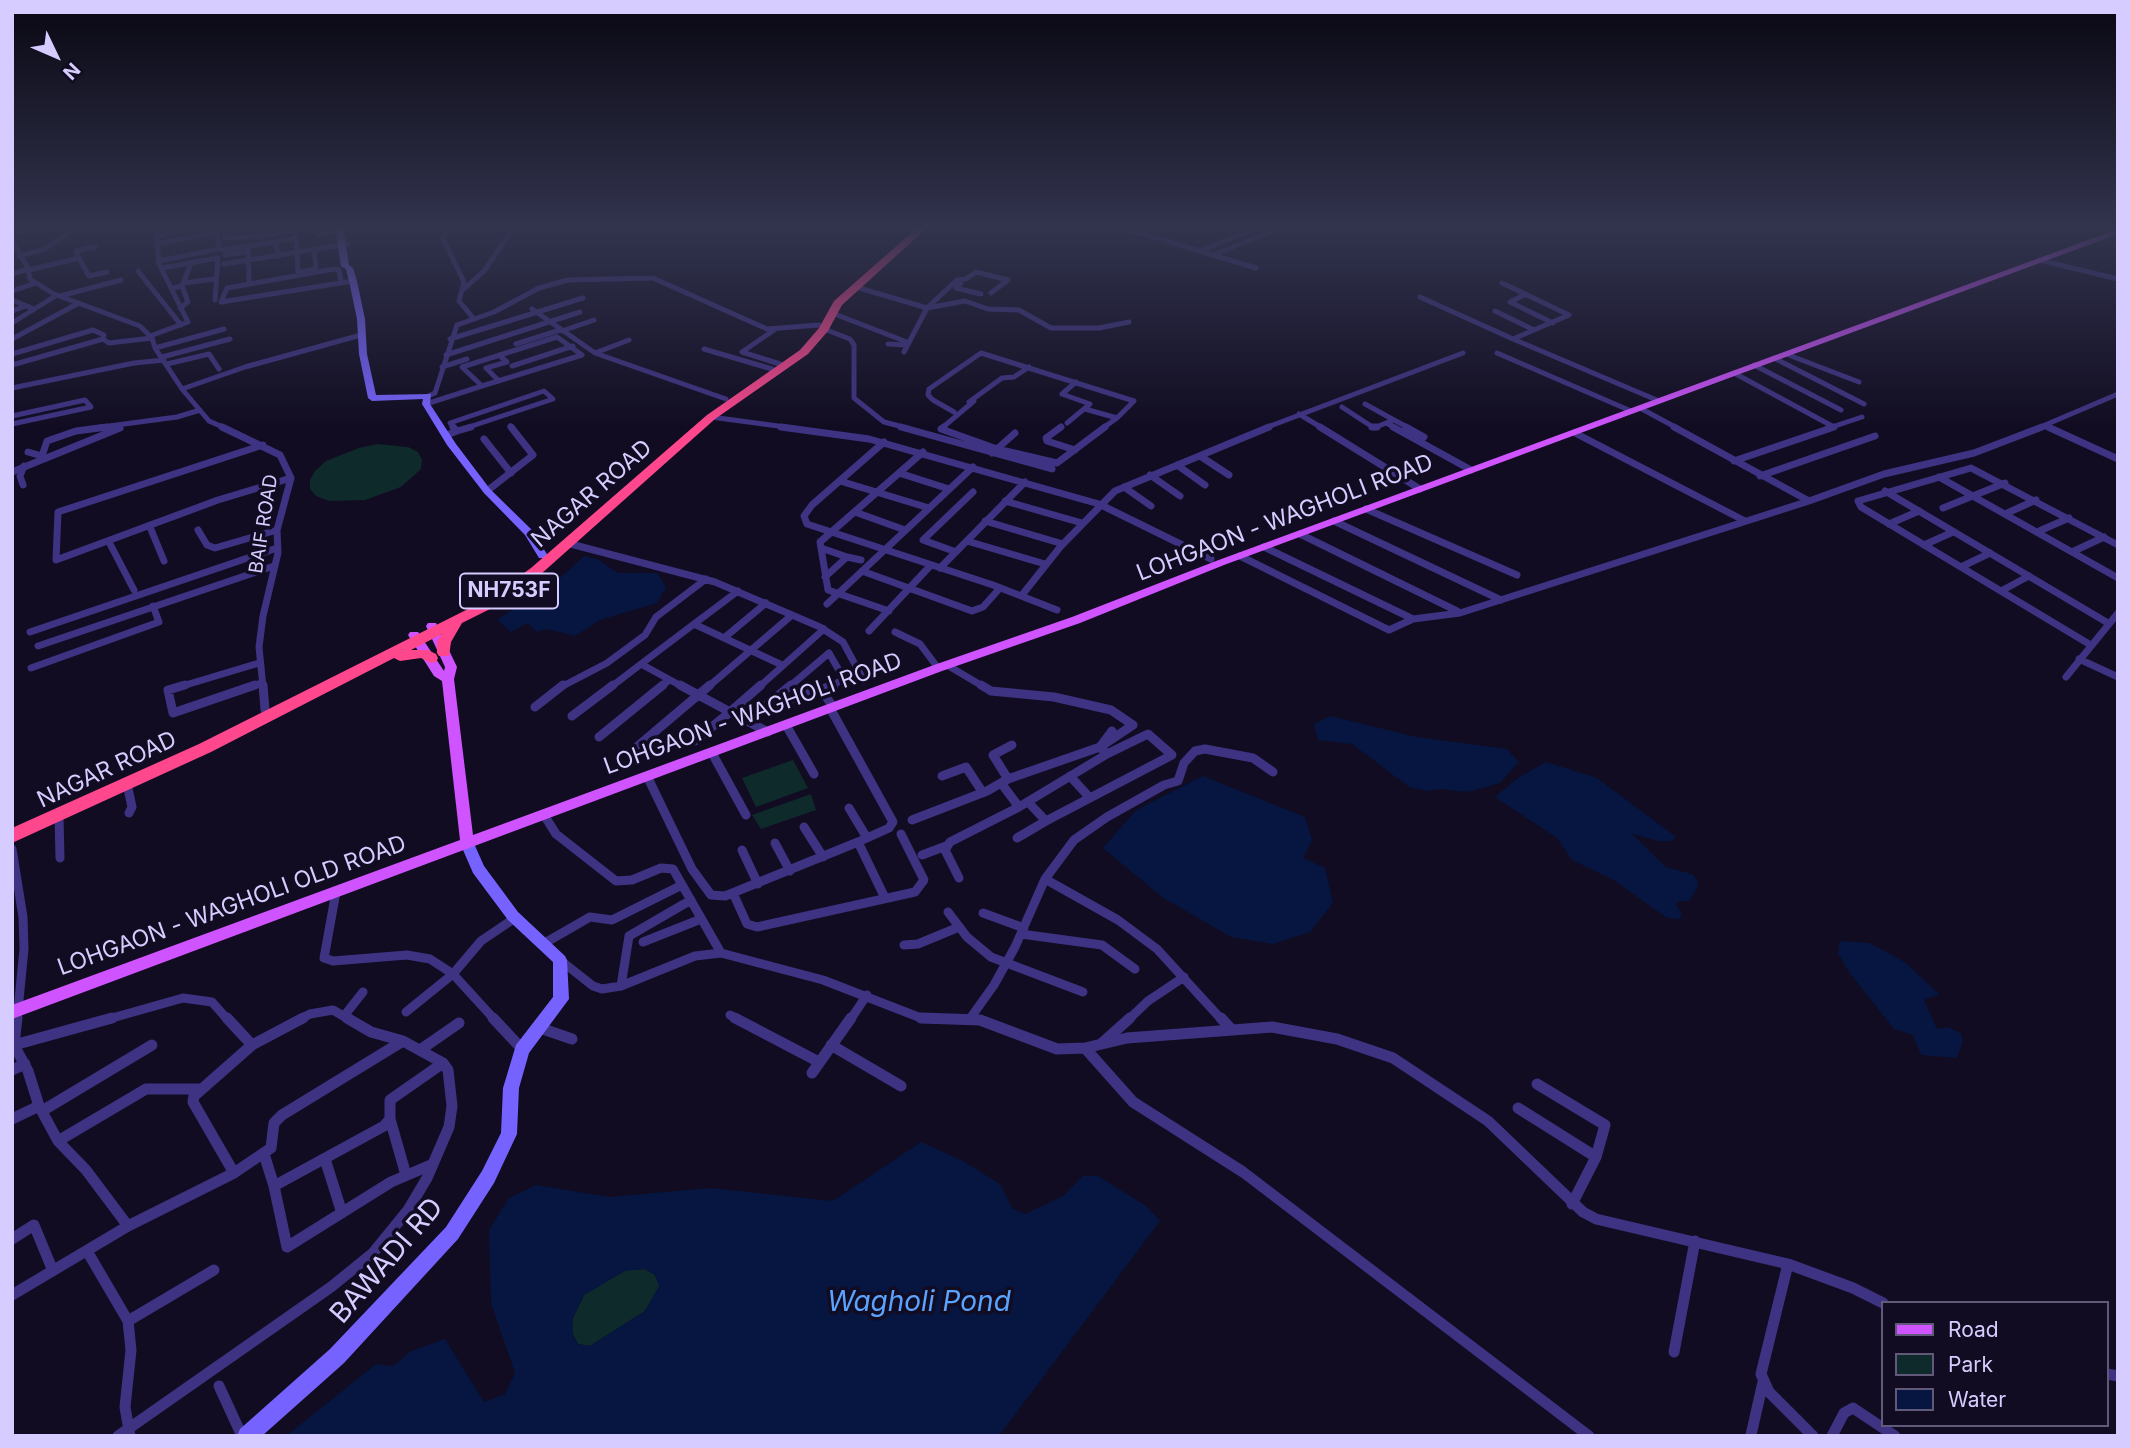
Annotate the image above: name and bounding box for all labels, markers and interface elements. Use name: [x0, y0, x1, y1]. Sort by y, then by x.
north arrow: [21, 21, 91, 91]
text: N: [58, 58, 85, 84]
street label: NAGAR ROAD: [526, 434, 658, 554]
street label: LOHGAON - WAGHOLI ROAD: [1133, 449, 1437, 587]
street label: BAIF ROAD: [245, 473, 283, 575]
road number: NH753F: [460, 574, 558, 608]
street label: LOHGAON - WAGHOLI ROAD: [600, 647, 906, 781]
street label: NAGAR ROAD: [33, 726, 181, 814]
street label: LOHGAON - WAGHOLI OLD ROAD: [54, 830, 410, 982]
street label: BAWADI RD: [323, 1191, 451, 1331]
water label: Wagholi Pond: [827, 1286, 1011, 1320]
legend: [1882, 1301, 2109, 1427]
text: Road: [1948, 1317, 1999, 1342]
text: Park: [1948, 1352, 1993, 1377]
text: Water: [1948, 1387, 2006, 1412]

